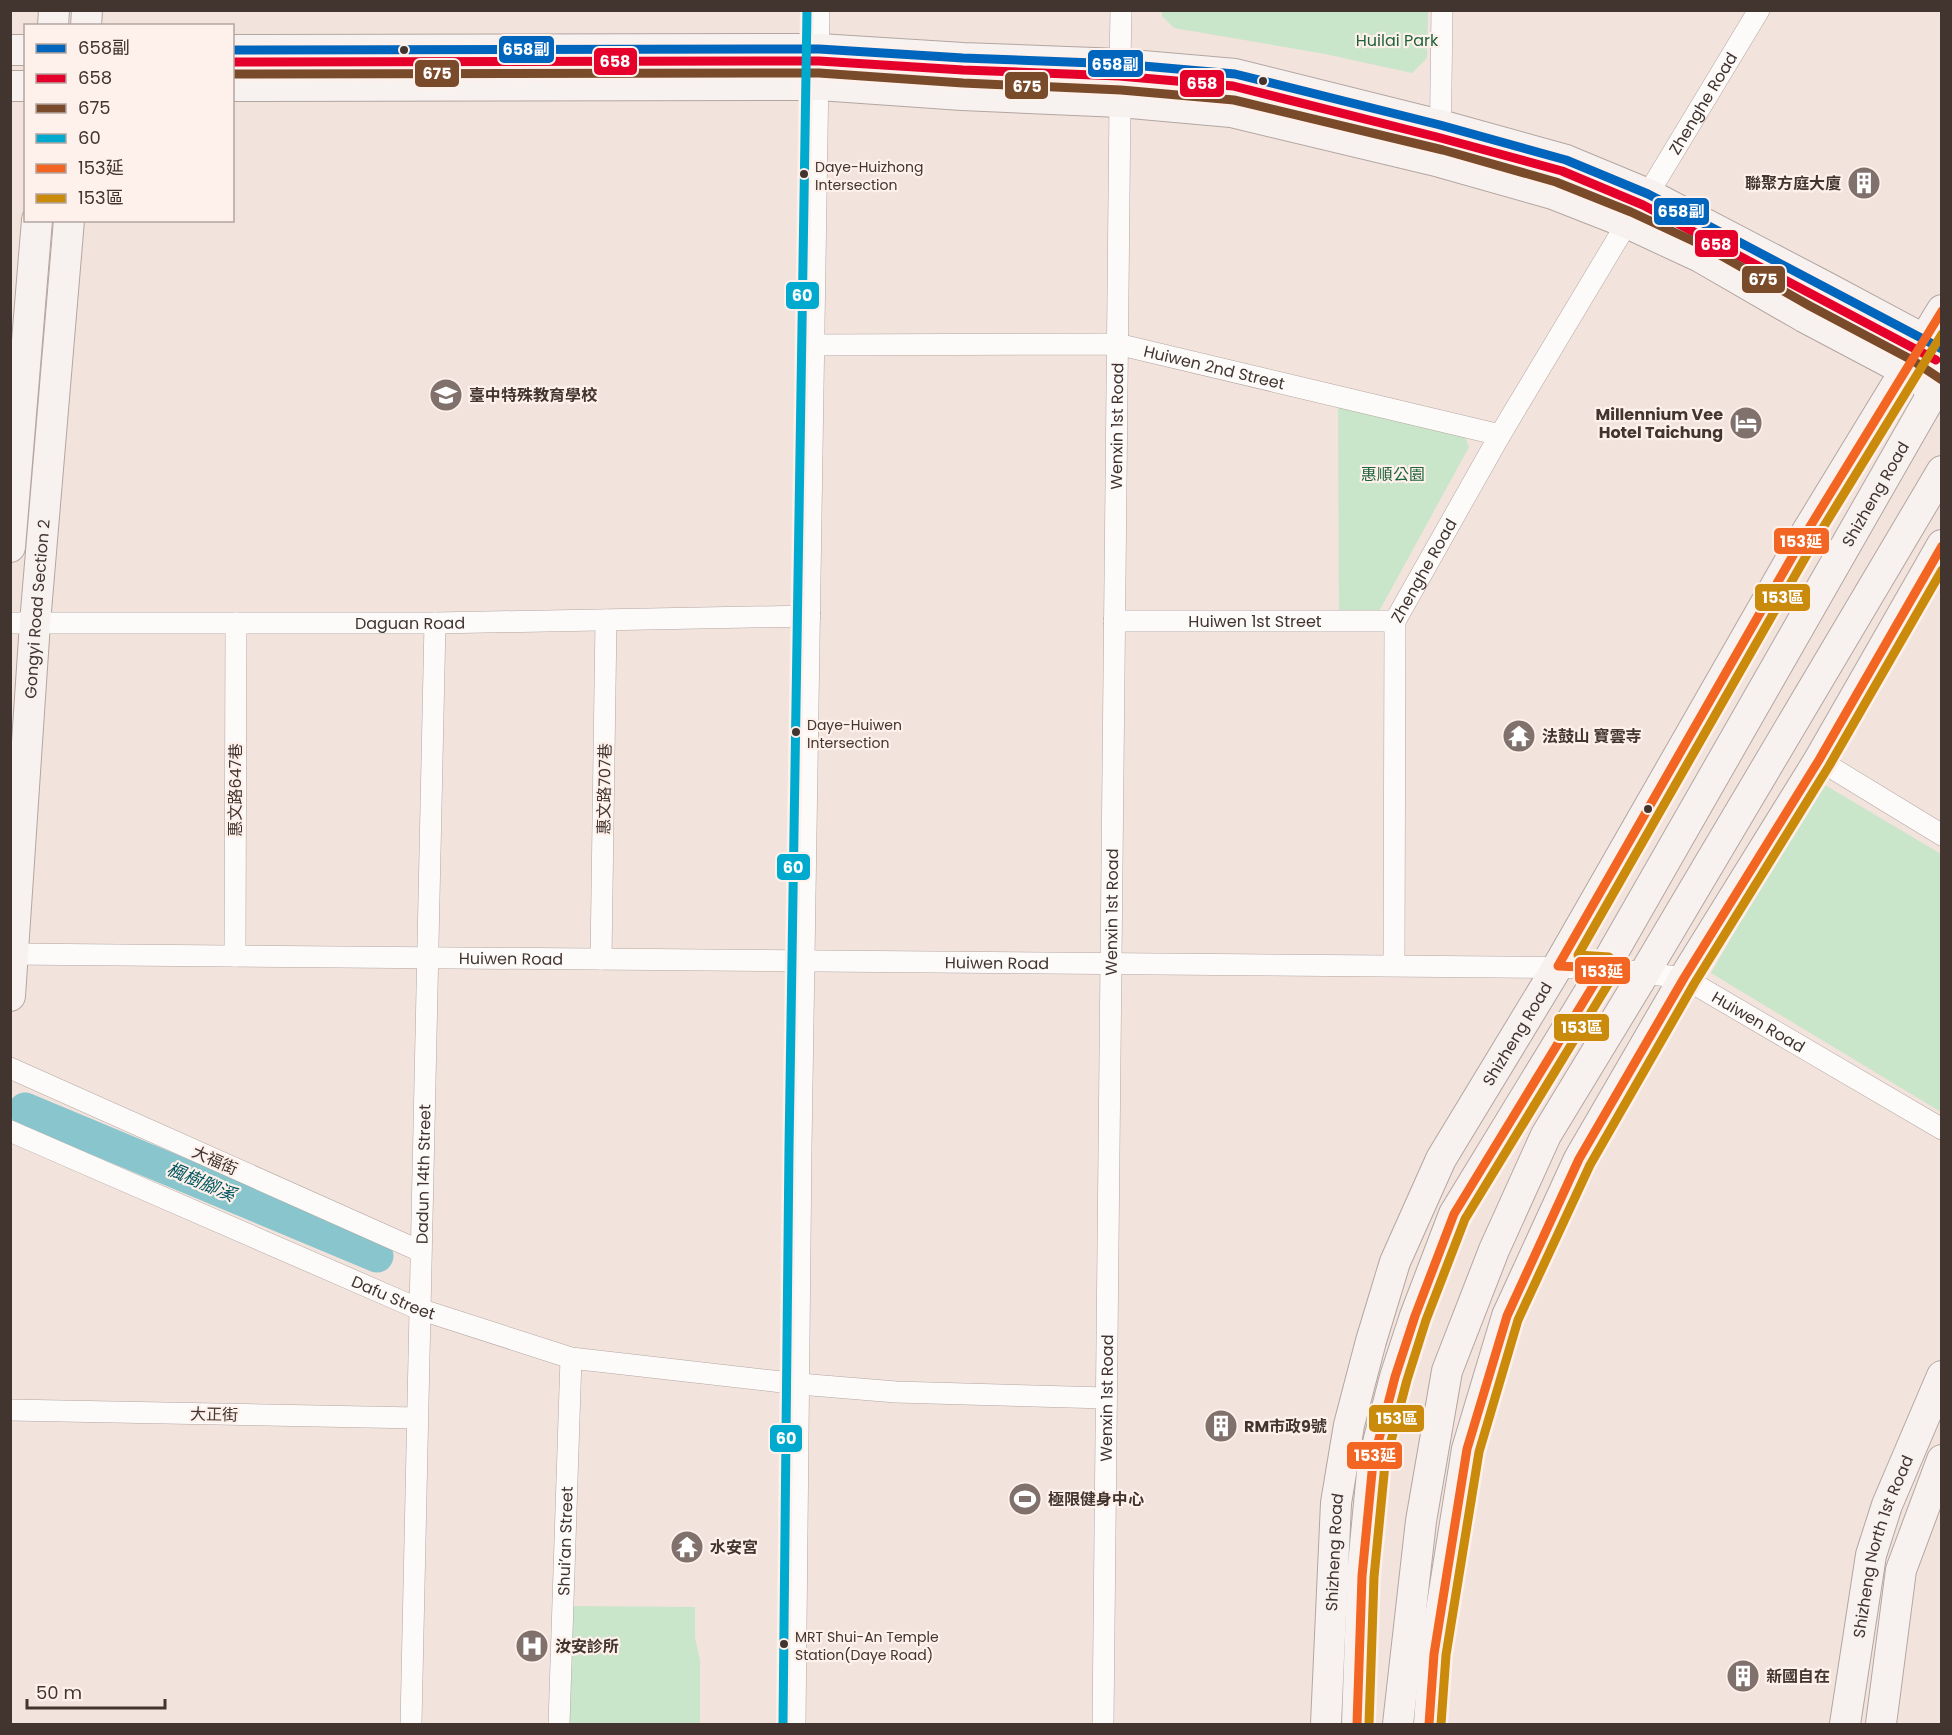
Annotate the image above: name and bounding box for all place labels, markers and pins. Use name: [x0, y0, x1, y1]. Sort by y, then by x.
unlabelled marker: [398, 44, 410, 56]
unlabelled marker: [1257, 75, 1269, 87]
place label: Daye-Huizhong Intersection: [815, 157, 923, 195]
building icon: 聯聚方庭大廈: [1846, 165, 1882, 201]
marker: Daye-Huizhong Intersection: [798, 168, 810, 180]
place label: 聯聚方庭大廈: [1745, 172, 1841, 195]
school or university icon: 臺中特殊教育學校: [428, 377, 464, 413]
place label: 臺中特殊教育學校: [469, 384, 598, 407]
place label: Millennium Vee Hotel Taichung: [1595, 403, 1723, 444]
hotel icon: Millennium Vee Hotel Taichung: [1728, 405, 1764, 441]
place label: Daye-Huiwen Intersection: [807, 715, 902, 753]
temple icon: 法鼓山 寶雲寺: [1501, 718, 1537, 754]
place label: 法鼓山 寶雲寺: [1542, 725, 1641, 748]
marker: Daye-Huiwen Intersection: [790, 726, 802, 738]
unlabelled marker: [1642, 803, 1654, 815]
building icon: RM市政9號: [1203, 1408, 1239, 1444]
place label: RM市政9號: [1244, 1415, 1327, 1438]
sports icon: 極限健身中心: [1007, 1481, 1043, 1517]
place label: 極限健身中心: [1048, 1488, 1144, 1511]
temple icon: 水安宮: [669, 1529, 705, 1565]
place label: 水安宮: [710, 1536, 758, 1559]
place label: MRT Shui-An Temple Station(Daye Road): [795, 1627, 939, 1665]
hospital icon: 汝安診所: [514, 1628, 550, 1664]
place label: 汝安診所: [555, 1635, 619, 1658]
marker: MRT Shui-An Temple Station(Daye Road): [778, 1638, 790, 1650]
building icon: 新國自在: [1725, 1658, 1761, 1694]
place label: 新國自在: [1766, 1665, 1830, 1688]

